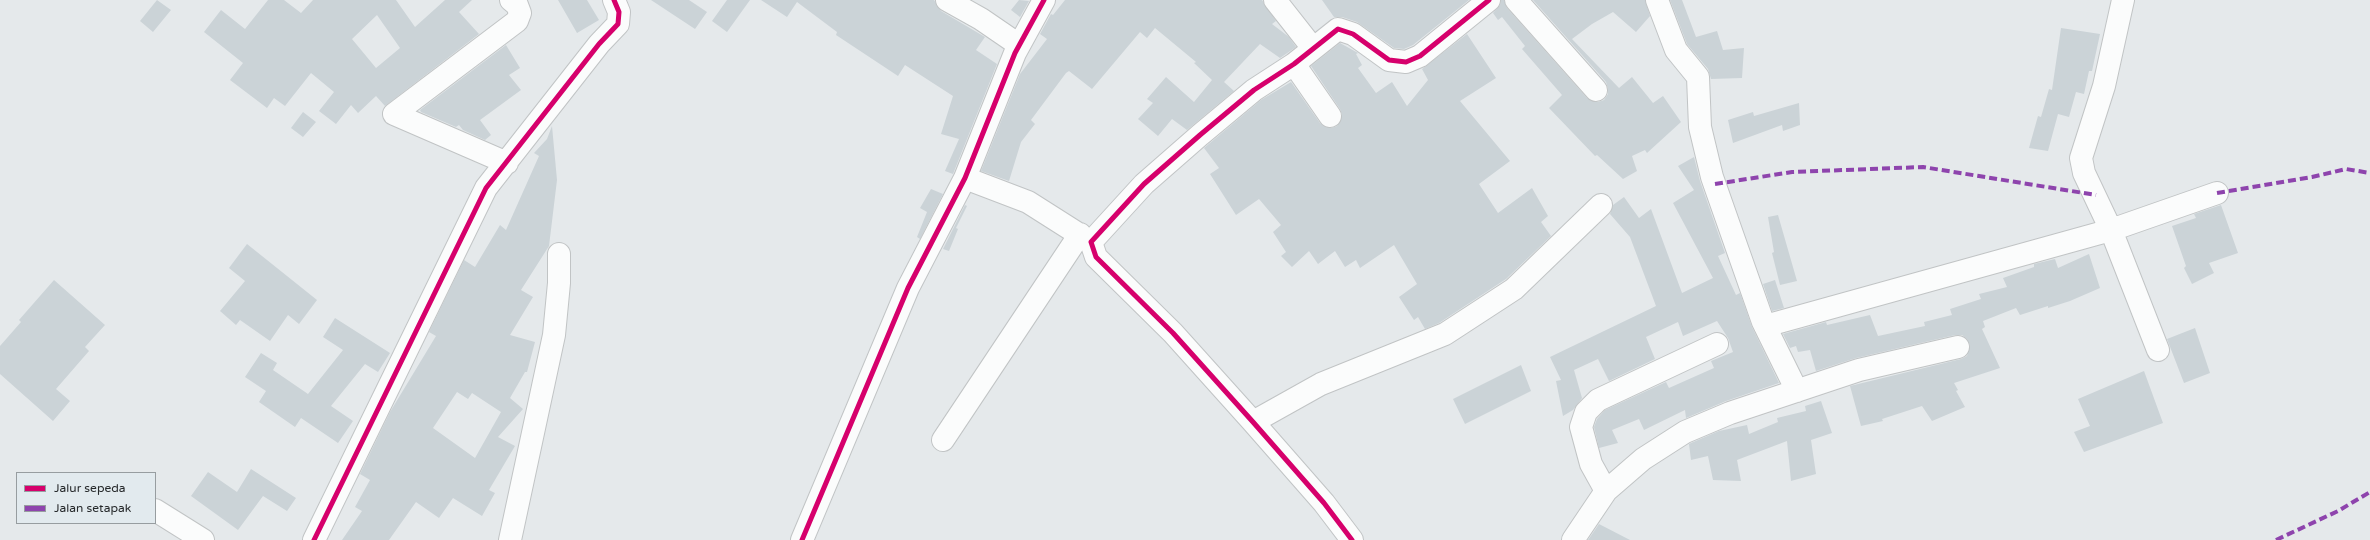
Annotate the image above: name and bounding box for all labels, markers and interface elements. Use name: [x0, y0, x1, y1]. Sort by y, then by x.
legend: [16, 472, 156, 524]
text: Jalur sepeda: [54, 481, 126, 495]
text: Jalan setapak: [54, 501, 131, 515]

